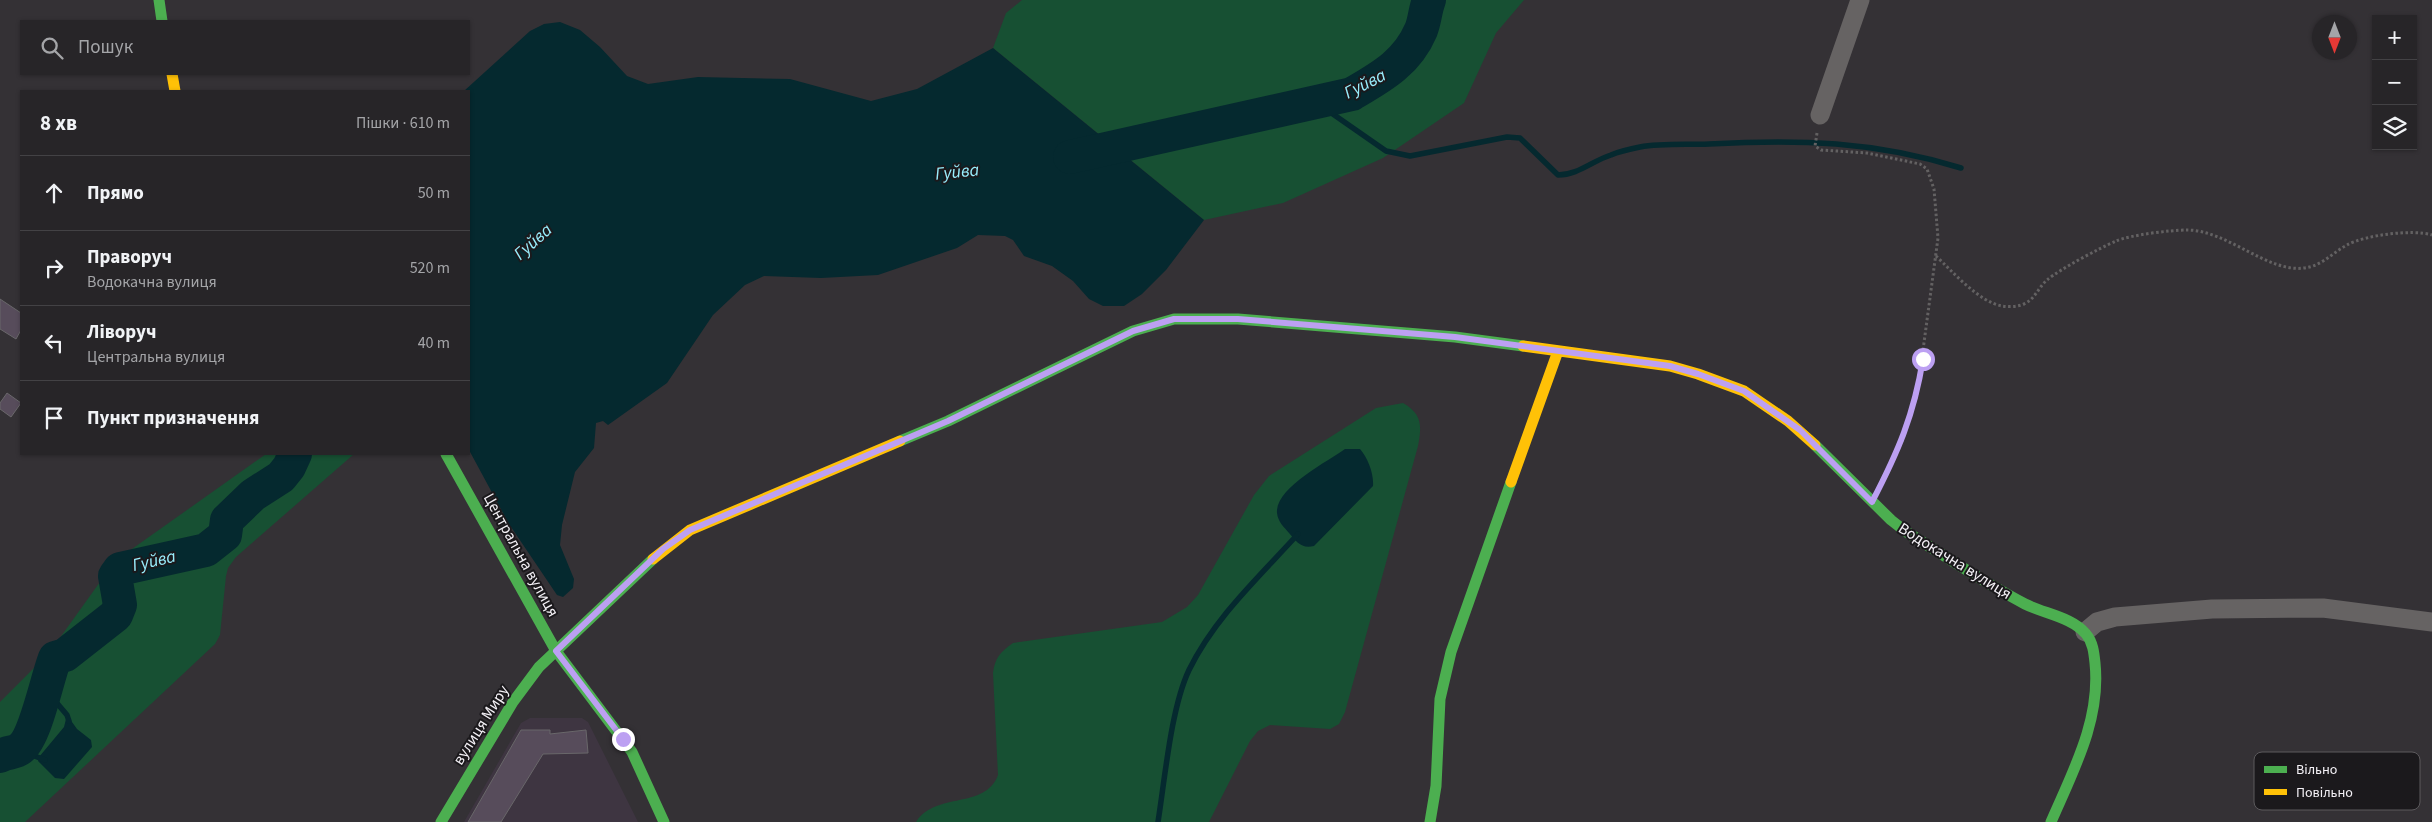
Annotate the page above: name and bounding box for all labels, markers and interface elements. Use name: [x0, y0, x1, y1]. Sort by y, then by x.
north arrow: [2312, 15, 2357, 60]
map controls: [2372, 15, 2417, 150]
button: +: [2372, 15, 2417, 60]
search box: [20, 20, 470, 75]
icon: search: [38, 34, 66, 62]
text: Пошук: [78, 34, 133, 61]
button: −: [2372, 60, 2417, 105]
water label: Гуйва: [1340, 63, 1391, 105]
button: layers: [2372, 105, 2417, 150]
text: 8 хв: [40, 108, 77, 138]
text: Пішки · 610 m: [356, 112, 450, 134]
water label: Гуйва: [934, 157, 981, 187]
icon: ahead: [40, 179, 68, 207]
text: Прямо: [87, 180, 144, 207]
text: 50 m: [418, 182, 450, 204]
water label: Гуйва: [508, 218, 558, 266]
text: Праворуч: [87, 244, 172, 271]
icon: right: [40, 254, 68, 282]
text: 520 m: [410, 257, 450, 279]
text: Водокачна вулиця: [87, 271, 217, 293]
text: Ліворуч: [87, 319, 156, 346]
icon: left: [40, 329, 68, 357]
text: 40 m: [418, 332, 450, 354]
text: Центральна вулиця: [87, 346, 225, 368]
route start: [1912, 348, 1935, 371]
icon: arrive: [40, 404, 68, 432]
text: Пункт призначення: [87, 405, 259, 432]
street label: Центральна вулиця: [478, 489, 564, 621]
street label: Водокачна вулиця: [1894, 517, 2016, 605]
water label: Гуйва: [130, 544, 179, 578]
street label: вулиця Миру: [448, 680, 515, 769]
route end: [612, 728, 635, 751]
legend: [2254, 752, 2420, 810]
text: Вільно: [2296, 760, 2337, 780]
text: Повільно: [2296, 783, 2353, 803]

